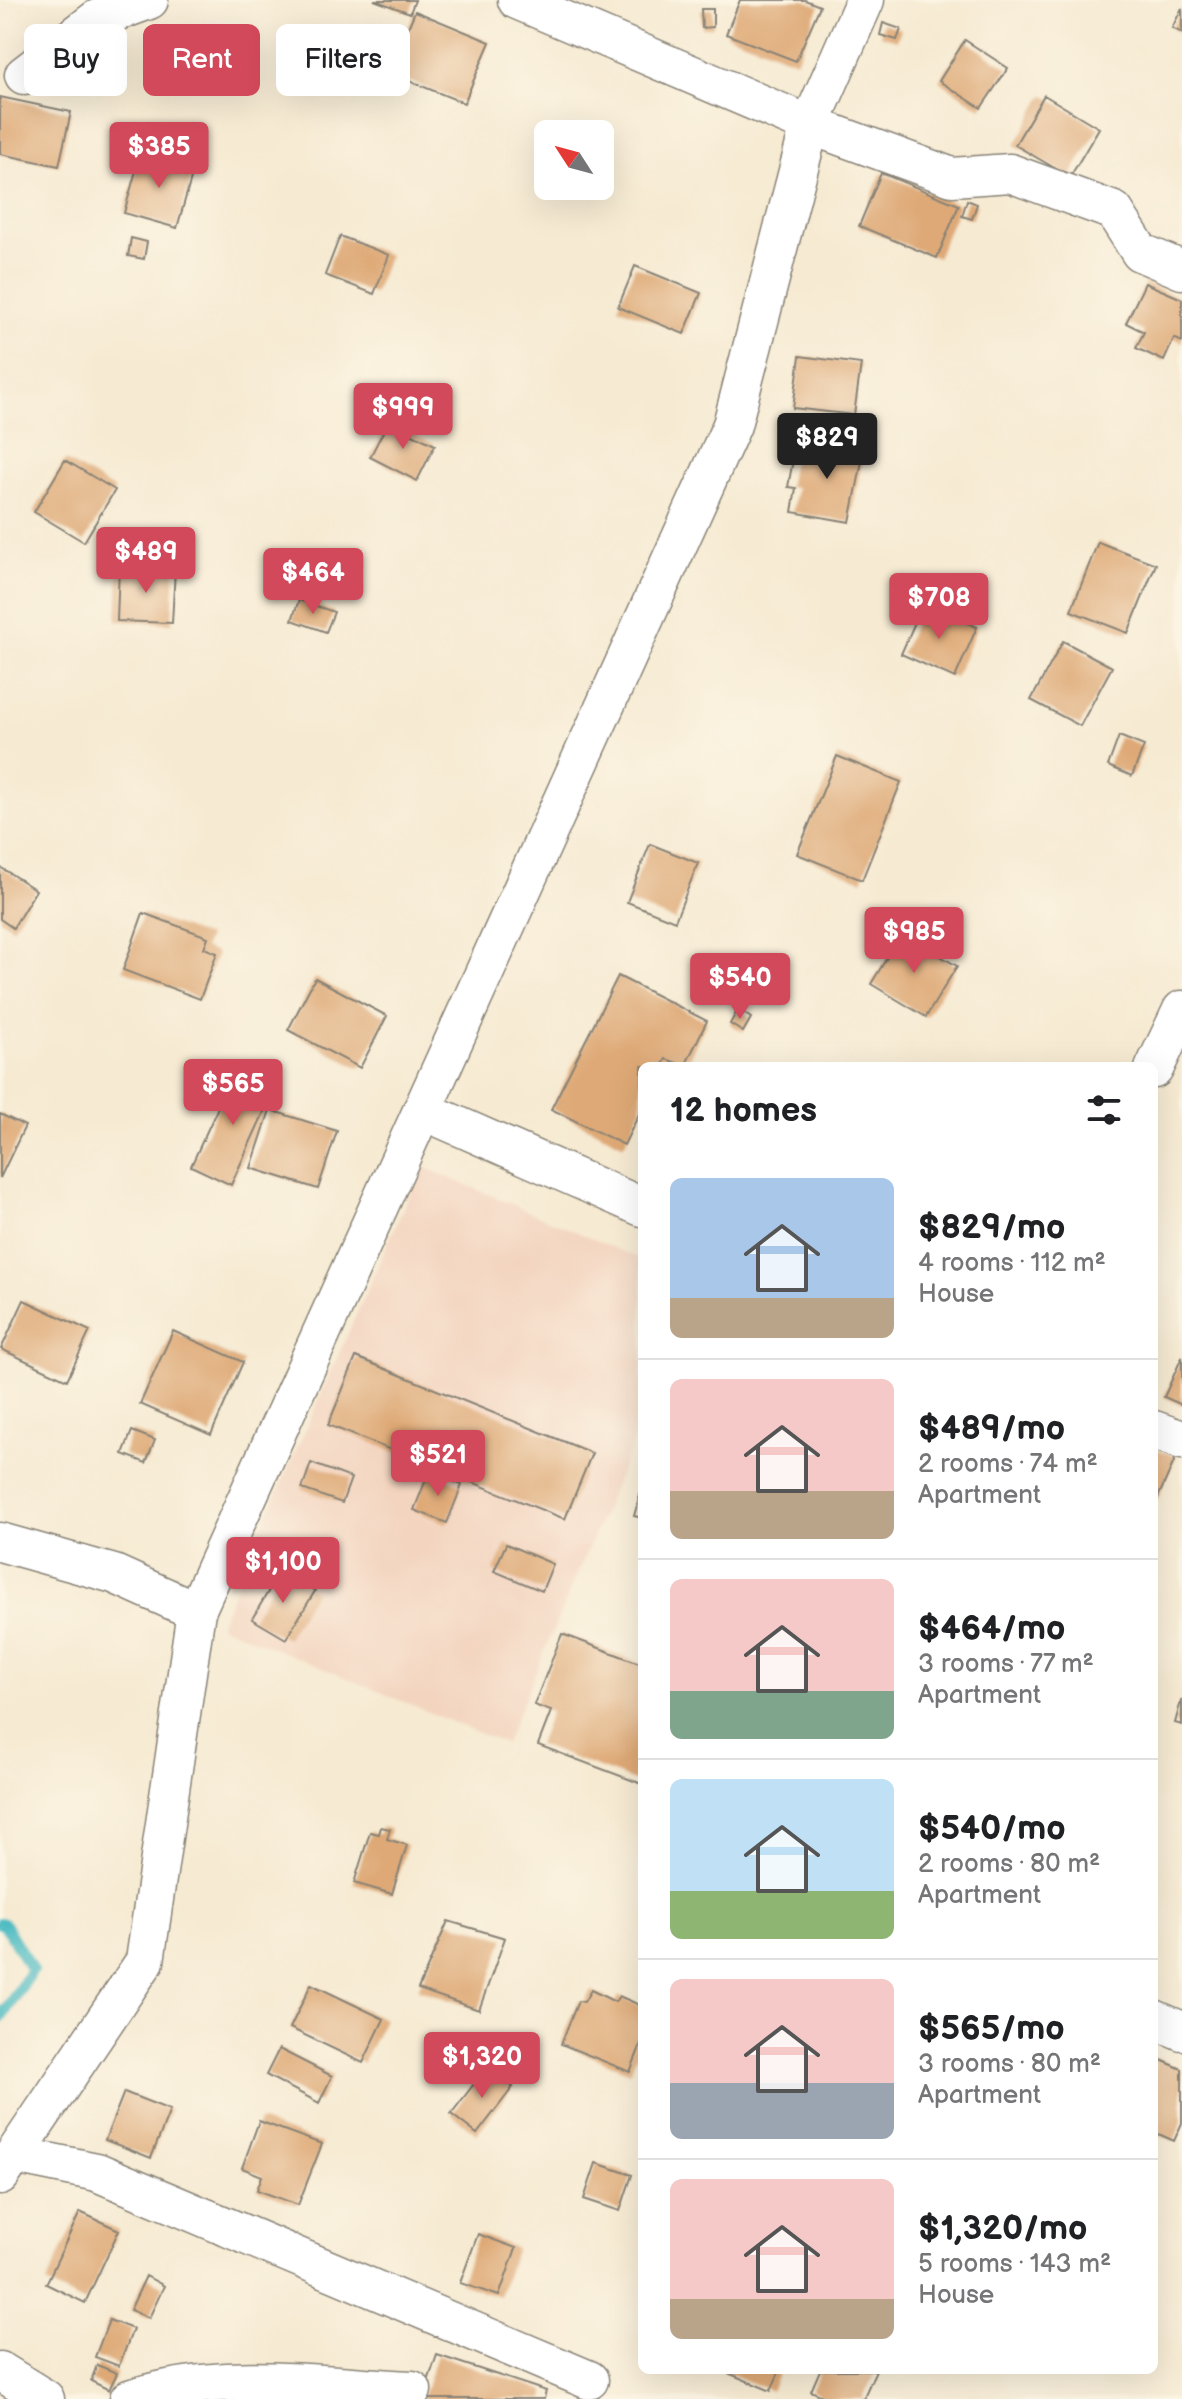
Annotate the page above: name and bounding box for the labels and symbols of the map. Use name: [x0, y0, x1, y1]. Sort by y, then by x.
north arrow: [534, 120, 614, 200]
pin: $385: [112, 122, 206, 190]
pin: $999: [356, 383, 450, 451]
pin: $829: [780, 413, 874, 481]
pin: $489: [99, 527, 193, 595]
pin: $464: [266, 548, 360, 616]
pin: $708: [892, 573, 986, 641]
pin: $985: [867, 907, 961, 975]
pin: $540: [693, 953, 787, 1021]
pin: $565: [186, 1059, 280, 1127]
pin: $521: [391, 1430, 485, 1498]
pin: $1,100: [218, 1537, 348, 1605]
pin: $1,320: [417, 2032, 547, 2100]

